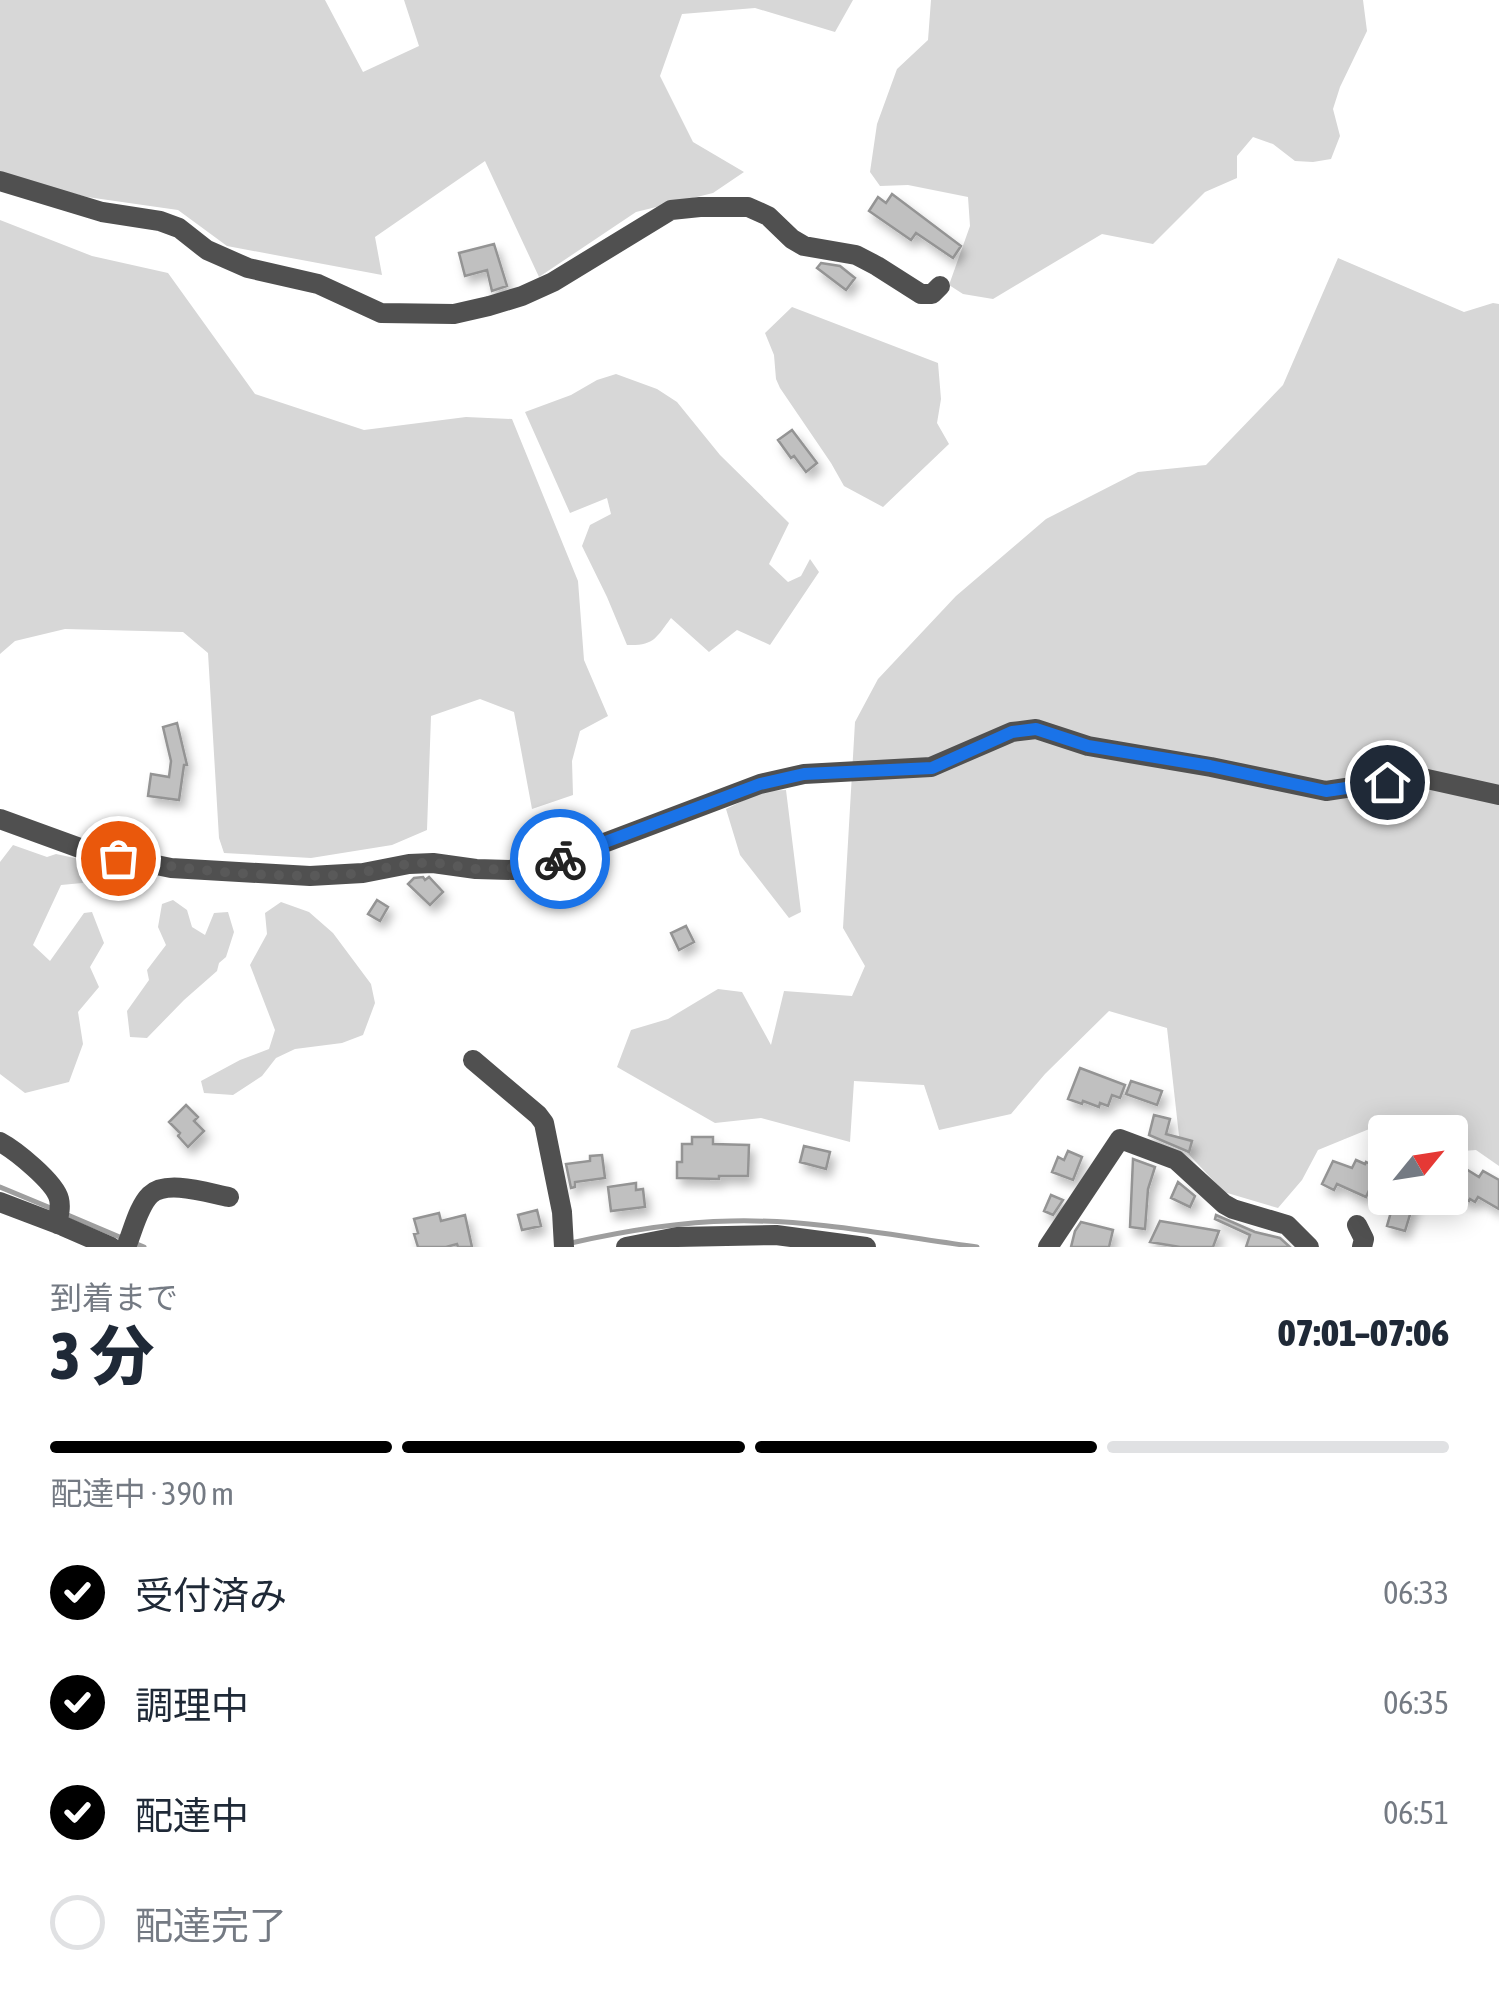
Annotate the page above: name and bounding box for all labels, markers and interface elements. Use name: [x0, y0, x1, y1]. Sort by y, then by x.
pin: [1345, 740, 1430, 825]
icon: home: [1360, 755, 1415, 810]
courier: [510, 809, 610, 909]
pin: [76, 816, 161, 901]
icon: bag: [91, 831, 146, 886]
icon: bike: [533, 832, 588, 887]
north arrow: [1368, 1115, 1468, 1215]
map controls: [1368, 1115, 1468, 1215]
text: 到着まで: [50, 1279, 178, 1316]
text: 07:01–07:06: [1278, 1311, 1449, 1354]
text: 3 分: [50, 1318, 154, 1393]
text: 配達中 · 390 m: [50, 1475, 234, 1512]
icon: check: [50, 1565, 105, 1620]
text: 受付済み: [135, 1574, 287, 1617]
text: 06:33: [1383, 1574, 1449, 1611]
icon: check: [50, 1675, 105, 1730]
text: 調理中: [135, 1684, 249, 1727]
text: 06:35: [1383, 1684, 1449, 1721]
icon: check: [50, 1785, 105, 1840]
text: 配達中: [135, 1794, 249, 1837]
text: 06:51: [1383, 1794, 1449, 1831]
text: 配達完了: [135, 1904, 287, 1947]

